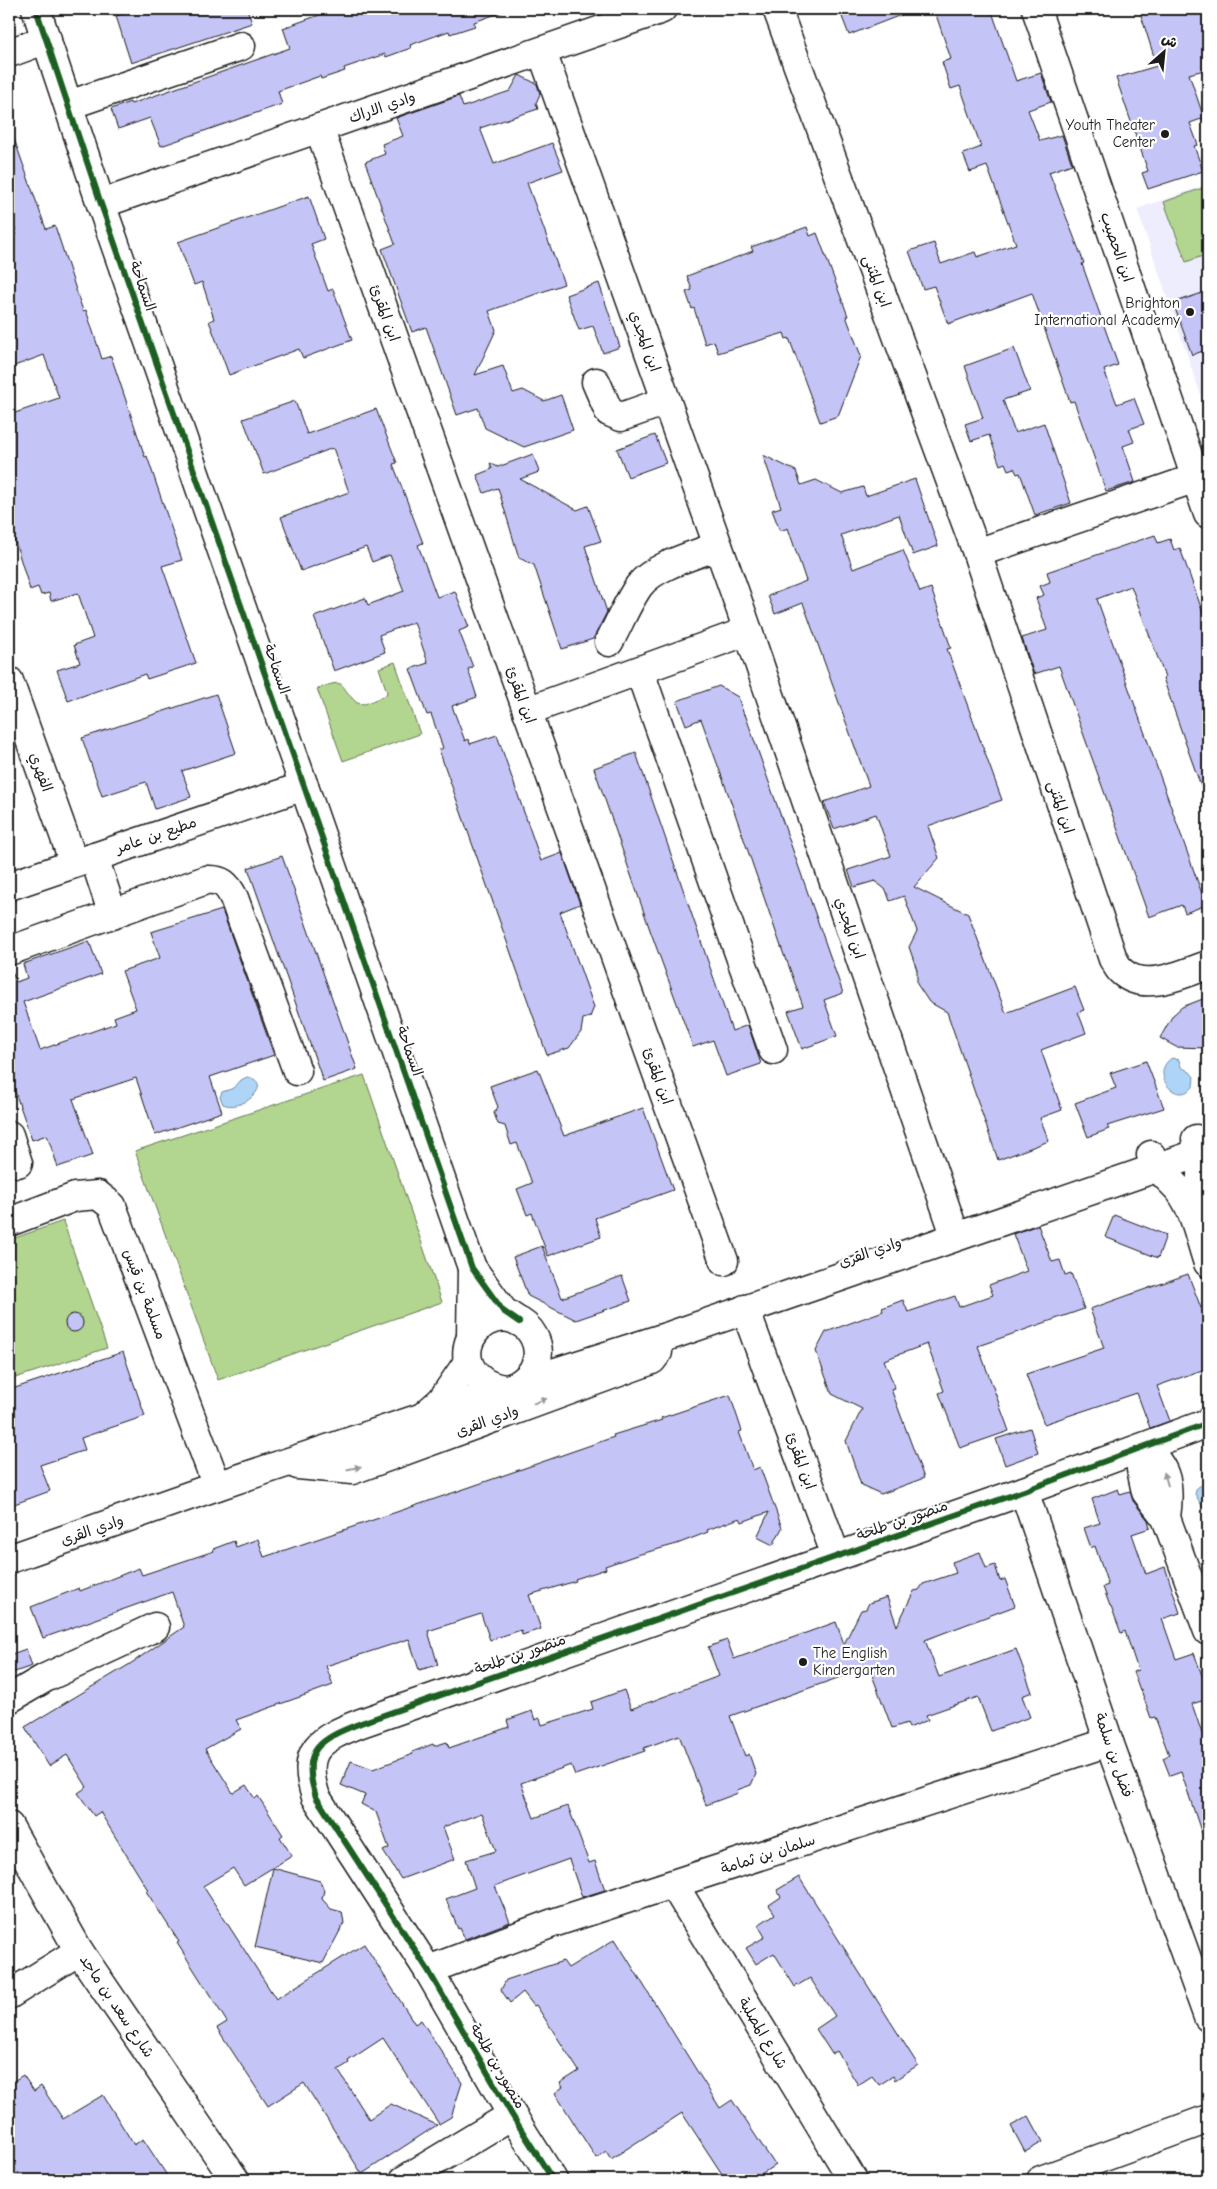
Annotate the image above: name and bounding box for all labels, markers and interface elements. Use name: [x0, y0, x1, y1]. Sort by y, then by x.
north arrow: [1140, 28, 1190, 78]
text: ش: [1159, 30, 1180, 52]
street label: وادي الاراك: [347, 87, 418, 129]
place label: Youth Theater Center: [1066, 116, 1155, 151]
marker: Youth Theater Center: [1159, 128, 1171, 140]
street label: ابن الحصيب: [1097, 210, 1137, 284]
street label: ابن المثنى: [858, 252, 895, 310]
street label: السماحة: [126, 259, 160, 313]
street label: ابن المقرئ: [366, 282, 404, 344]
place label: Brighton International Academy: [1034, 294, 1180, 329]
marker: Brighton International Academy: [1184, 306, 1196, 318]
street label: ابن المجدي: [624, 308, 664, 375]
street label: السماحة: [260, 642, 294, 696]
street label: ابن المقرئ: [502, 664, 540, 726]
street label: الفهري: [24, 750, 56, 795]
street label: ابن المثنى: [1043, 778, 1078, 836]
street label: مطيع بن عامر: [111, 813, 199, 860]
street label: ابن المجدي: [829, 895, 869, 962]
street label: السماحة: [393, 1024, 427, 1078]
street label: ابن المقرئ: [639, 1045, 677, 1107]
street label: وادي القرى: [836, 1233, 905, 1273]
street label: مسلمة بن قيس: [119, 1246, 171, 1342]
one-way arrow: [533, 1397, 548, 1405]
street label: وادي القرى: [453, 1401, 522, 1443]
street label: ابن المقرئ: [782, 1430, 820, 1492]
one-way arrow: [347, 1464, 362, 1472]
one-way arrow: [1161, 1471, 1169, 1486]
street label: منصور بن طلحة: [854, 1496, 950, 1544]
street label: وادي القرى: [58, 1511, 127, 1551]
street label: منصور بن طلحة: [472, 1630, 568, 1678]
place label: The English Kindergarten: [813, 1644, 895, 1679]
marker: The English Kindergarten: [797, 1656, 809, 1668]
street label: فضل بن سلمة: [1091, 1710, 1137, 1800]
street label: سلمان بن ثمامة: [718, 1830, 818, 1878]
street label: شارع سعد بن ماجد: [75, 1951, 158, 2061]
street label: شارع المصلبة: [734, 1994, 791, 2072]
street label: منصور بن طلحة: [466, 2020, 530, 2112]

